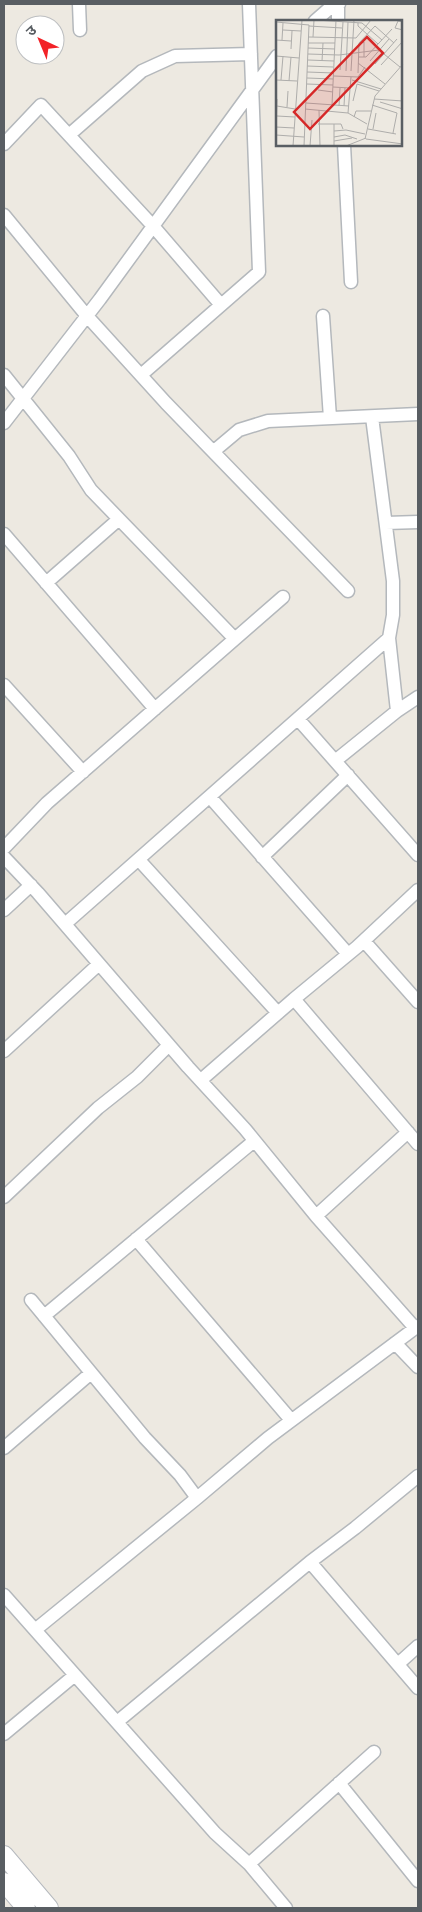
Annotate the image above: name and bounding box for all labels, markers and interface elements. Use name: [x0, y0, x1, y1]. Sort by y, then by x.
north arrow: [15, 15, 65, 65]
inset map: [276, 20, 402, 146]
text: उ: [22, 21, 41, 40]

